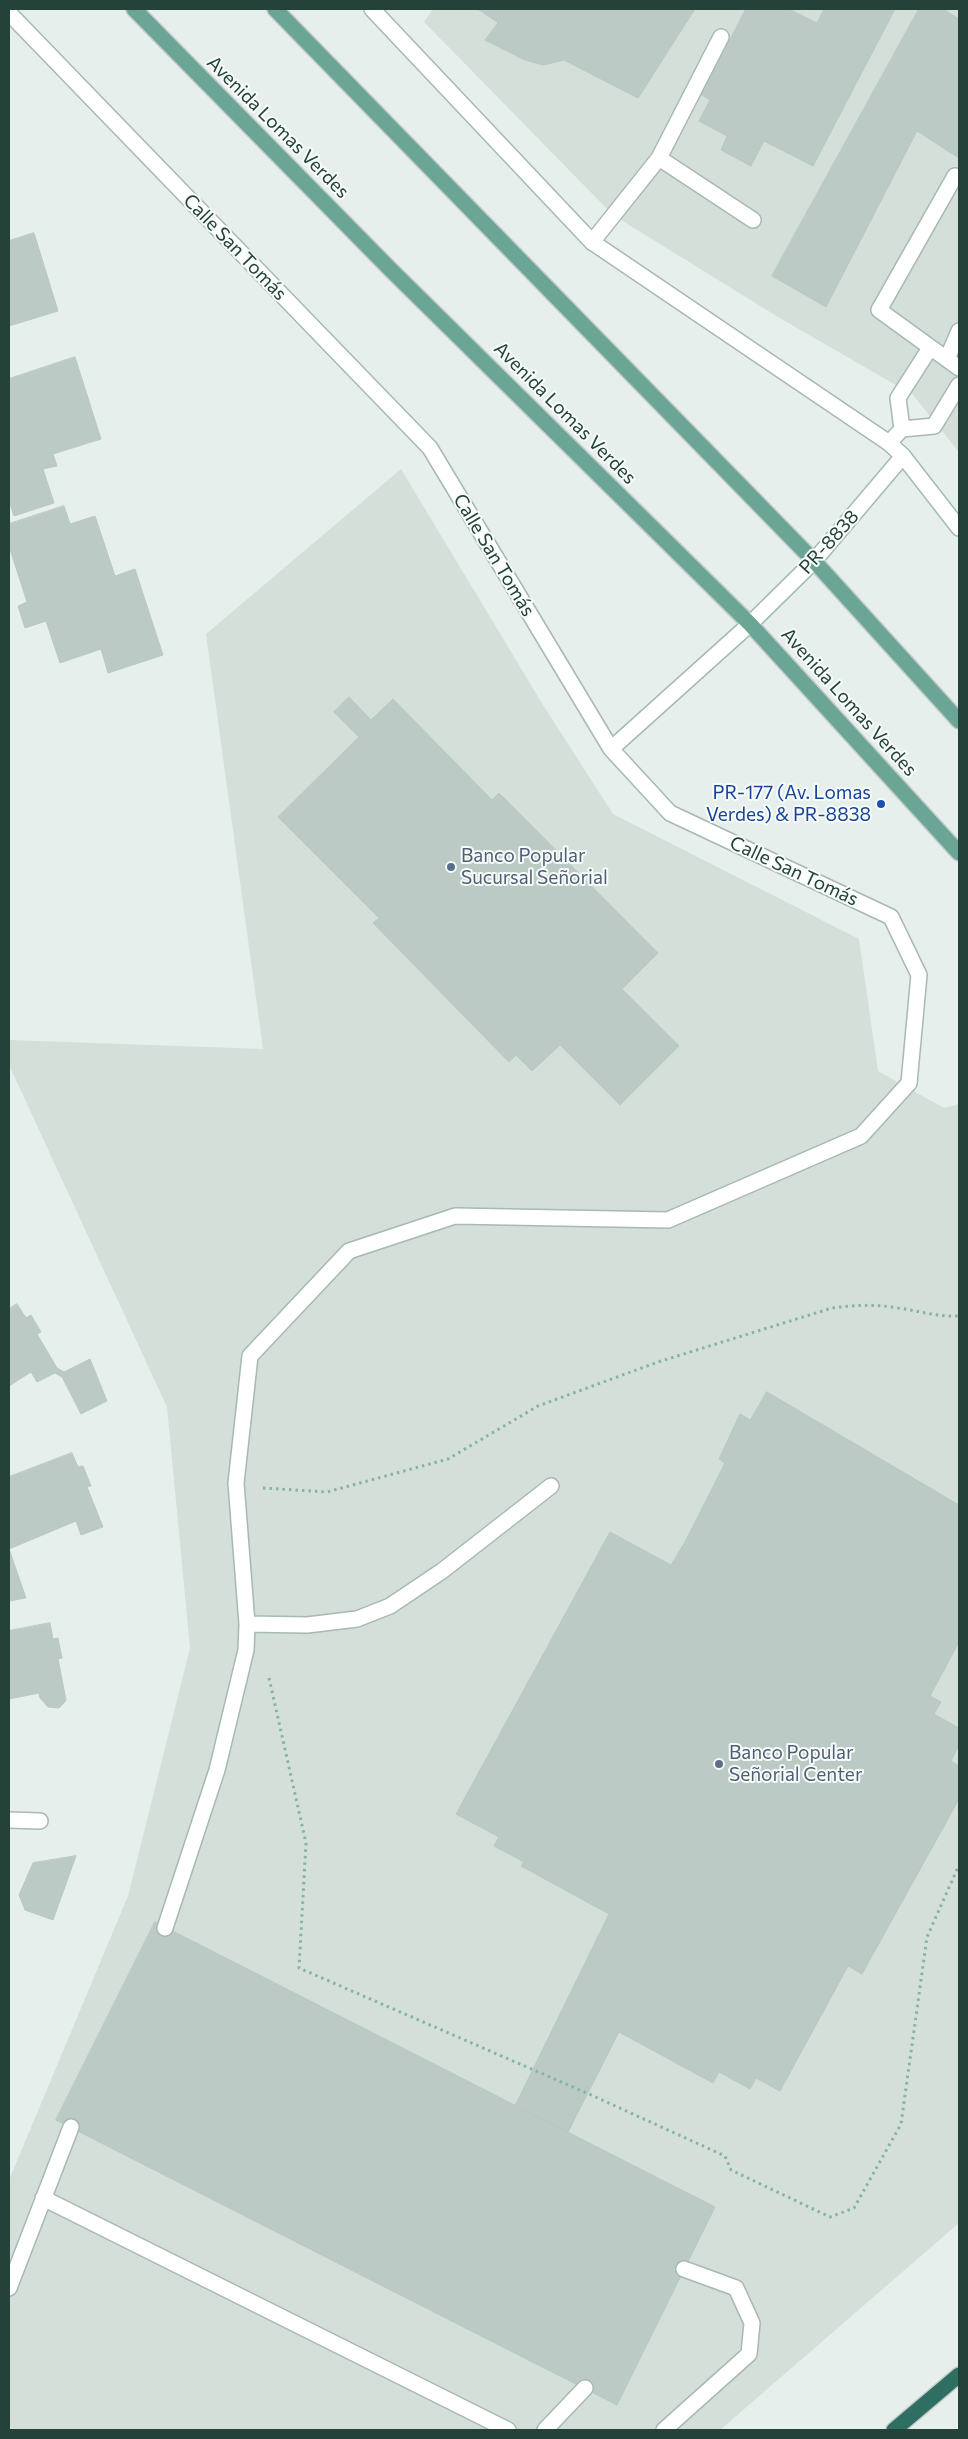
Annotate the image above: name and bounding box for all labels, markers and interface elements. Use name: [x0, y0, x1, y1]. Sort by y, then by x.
street label: Avenida Lomas Verdes: [202, 51, 354, 203]
street label: Calle San Tomás: [179, 189, 291, 305]
street label: Avenida Lomas Verdes: [489, 337, 641, 489]
street label: Calle San Tomás: [448, 490, 540, 620]
street label: PR-8838: [794, 505, 864, 579]
street label: Avenida Lomas Verdes: [776, 623, 922, 781]
place label: PR-177 (Av. Lomas Verdes) & PR-8838: [706, 782, 871, 826]
marker: PR-177 (Av. Lomas Verdes) & PR-8838: [875, 798, 887, 810]
street label: Calle San Tomás: [726, 831, 862, 911]
place label: Banco Popular Sucursal Señorial: [461, 845, 608, 889]
marker: Banco Popular Sucursal Señorial: [445, 861, 457, 873]
place label: Banco Popular Señorial Center: [729, 1742, 862, 1786]
marker: Banco Popular Señorial Center: [713, 1758, 725, 1770]

